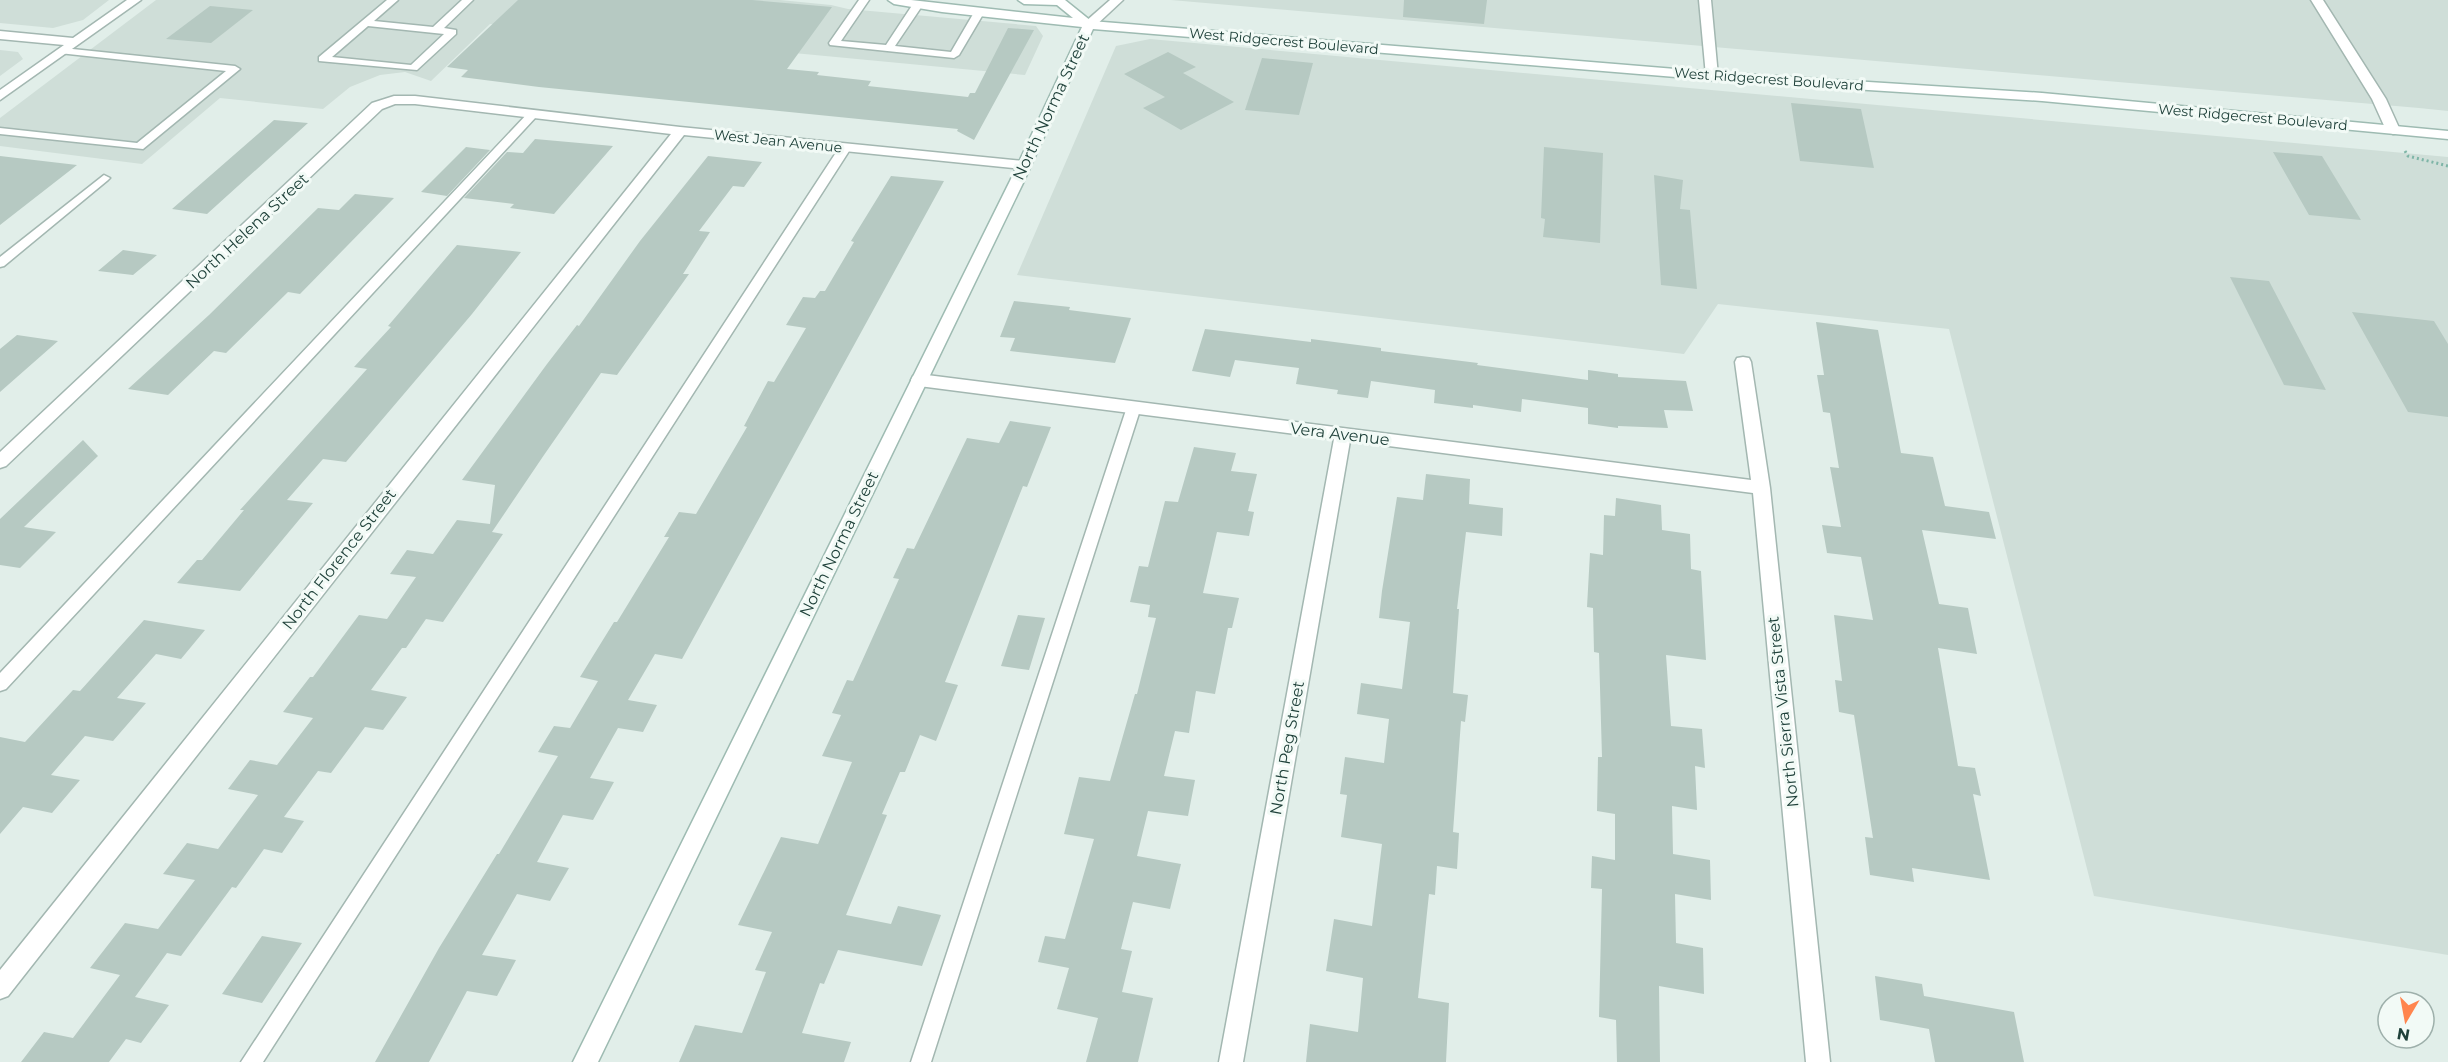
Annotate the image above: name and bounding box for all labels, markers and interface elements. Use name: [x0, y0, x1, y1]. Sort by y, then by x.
street label: West Ridgecrest Boulevard: [1189, 24, 1379, 58]
street label: North Norma Street: [1009, 30, 1094, 183]
street label: West Ridgecrest Boulevard: [1674, 63, 1864, 95]
street label: West Ridgecrest Boulevard: [2158, 100, 2348, 134]
street label: West Jean Avenue: [713, 125, 843, 157]
street label: North Helena Street: [182, 169, 313, 293]
street label: Vera Avenue: [1289, 418, 1391, 450]
street label: North Norma Street: [795, 468, 883, 620]
street label: North Florence Street: [278, 484, 400, 633]
street label: North Sierra Vista Street: [1763, 615, 1802, 808]
street label: North Peg Street: [1266, 679, 1308, 816]
north arrow: [2376, 990, 2436, 1050]
text: N: [2395, 1024, 2412, 1045]

